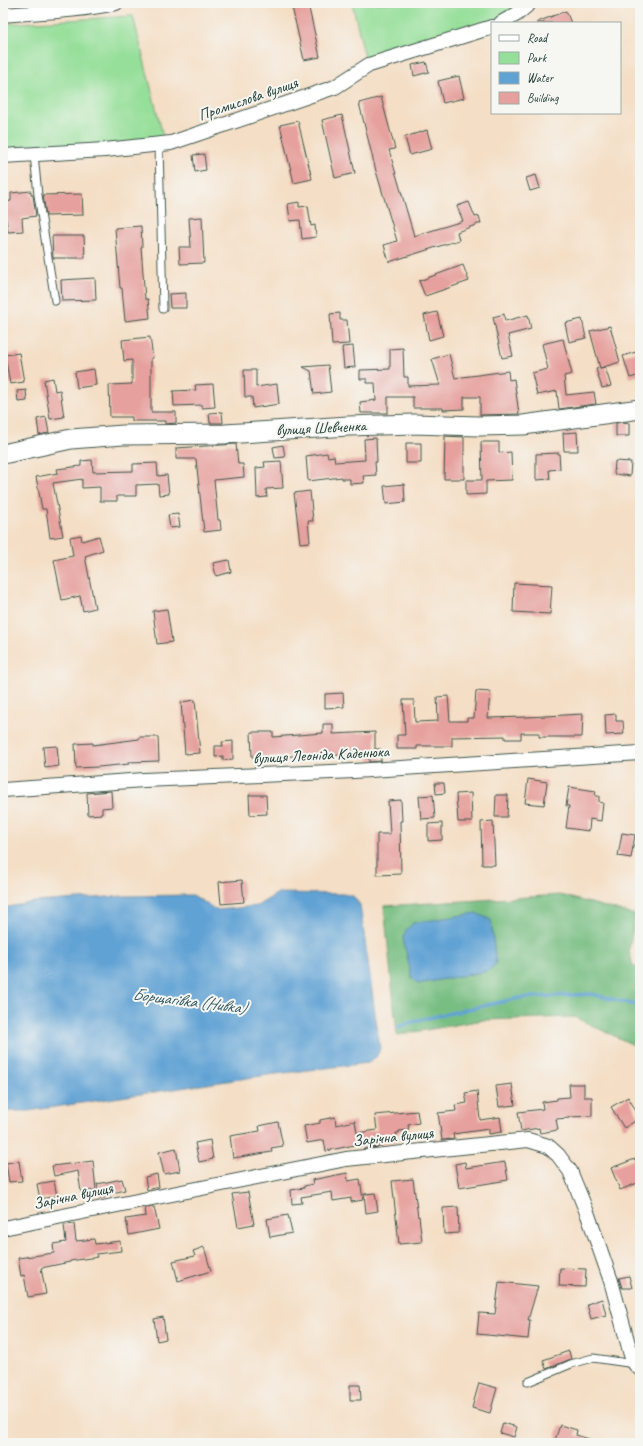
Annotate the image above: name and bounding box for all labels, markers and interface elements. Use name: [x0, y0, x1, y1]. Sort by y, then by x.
legend: [491, 22, 621, 114]
text: Road: [527, 30, 549, 46]
text: Park: [527, 50, 548, 66]
text: Water: [527, 70, 555, 86]
street label: Промислова вулиця: [196, 72, 302, 125]
text: Building: [527, 90, 559, 106]
street label: вулиця Шевченка: [275, 416, 368, 440]
street label: вулиця Леоніда Каденюка: [253, 741, 391, 769]
water label: Борщагівка (Нивка): [131, 984, 250, 1019]
street label: Зарічна вулиця: [352, 1123, 435, 1151]
street label: Зарічна вулиця: [31, 1178, 116, 1214]

